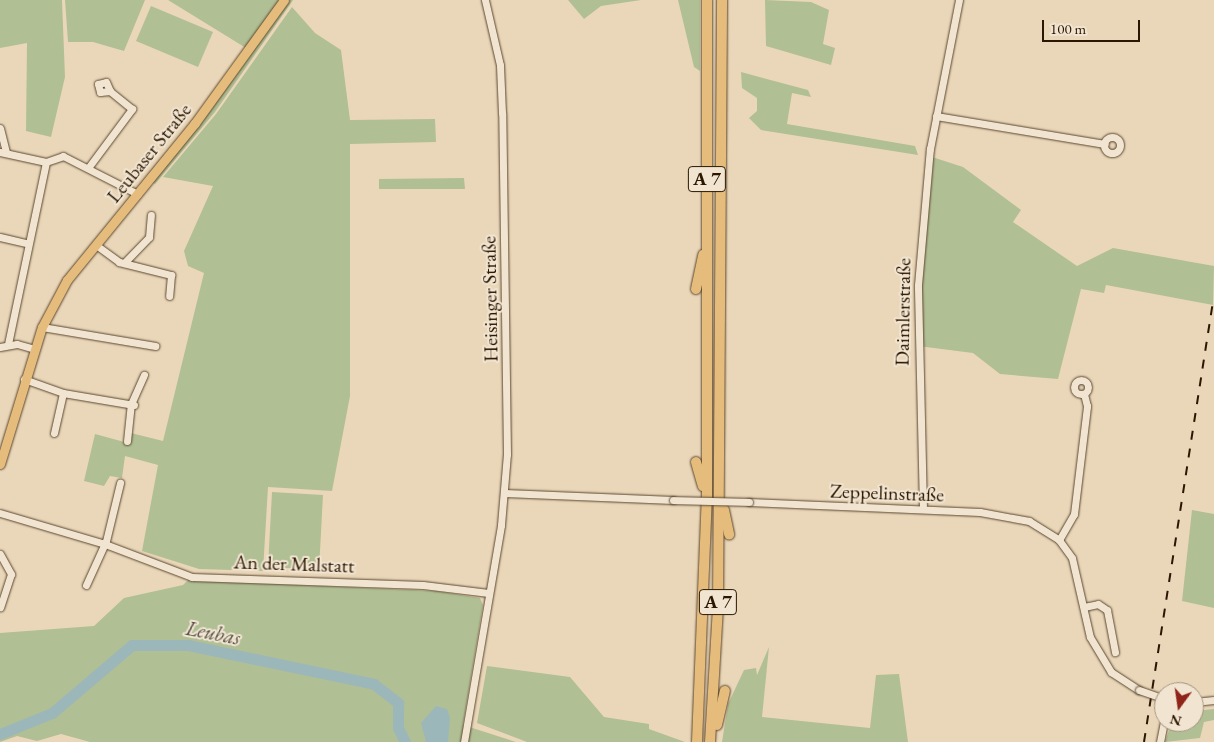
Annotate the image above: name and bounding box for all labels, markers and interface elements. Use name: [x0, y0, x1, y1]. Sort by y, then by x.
scale bar: [1044, 10, 1142, 42]
text: 100 m: [1050, 19, 1086, 38]
street label: Leubaser Straße: [102, 98, 196, 208]
road number: A 7: [687, 162, 727, 195]
street label: Heisinger Straße: [477, 236, 503, 362]
street label: Daimlerstraße: [890, 258, 916, 366]
street label: Zeppelinstraße: [830, 479, 944, 507]
street label: An der Malstatt: [233, 550, 355, 578]
road number: A 7: [698, 586, 738, 618]
water label: Leubas: [184, 615, 242, 651]
north arrow: [1154, 682, 1204, 732]
text: N: [1168, 710, 1183, 731]

